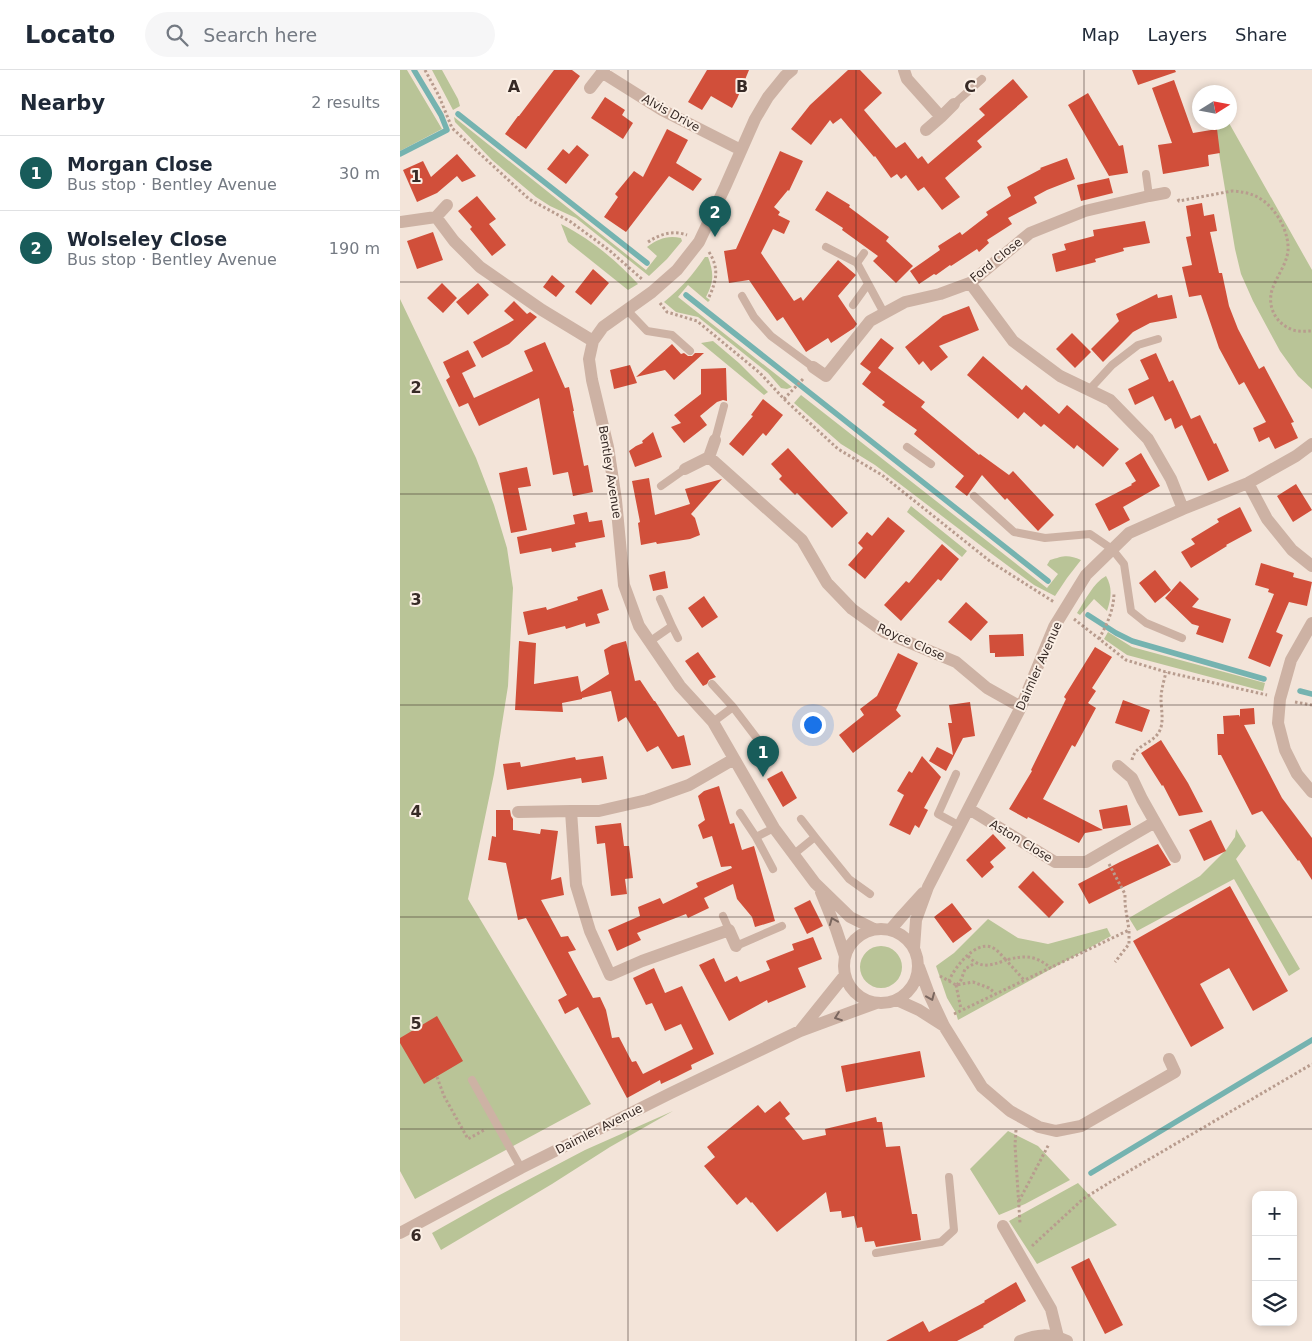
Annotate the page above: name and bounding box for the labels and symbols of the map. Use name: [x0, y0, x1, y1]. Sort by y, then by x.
text: A: [508, 77, 521, 96]
text: B: [736, 77, 748, 96]
text: C: [964, 77, 976, 96]
north arrow: [1192, 85, 1237, 130]
street label: Alvis Drive: [640, 91, 702, 135]
text: 1: [410, 167, 422, 186]
pin: 2: [699, 196, 731, 237]
street label: Ford Close: [967, 235, 1025, 285]
text: 2: [410, 378, 422, 397]
street label: Bentley Avenue: [596, 424, 624, 520]
text: 3: [410, 590, 422, 609]
street label: Daimler Avenue: [1013, 619, 1065, 713]
street label: Royce Close: [875, 621, 947, 663]
your location: [800, 712, 826, 738]
pin: 1: [747, 736, 779, 777]
text: 4: [410, 802, 422, 821]
street label: Aston Close: [987, 817, 1055, 865]
one-way arrow: [829, 917, 839, 926]
one-way arrow: [924, 992, 935, 1001]
one-way arrow: [835, 1011, 843, 1021]
text: 5: [410, 1014, 422, 1033]
street label: Daimler Avenue: [553, 1101, 645, 1157]
text: 6: [410, 1226, 422, 1245]

